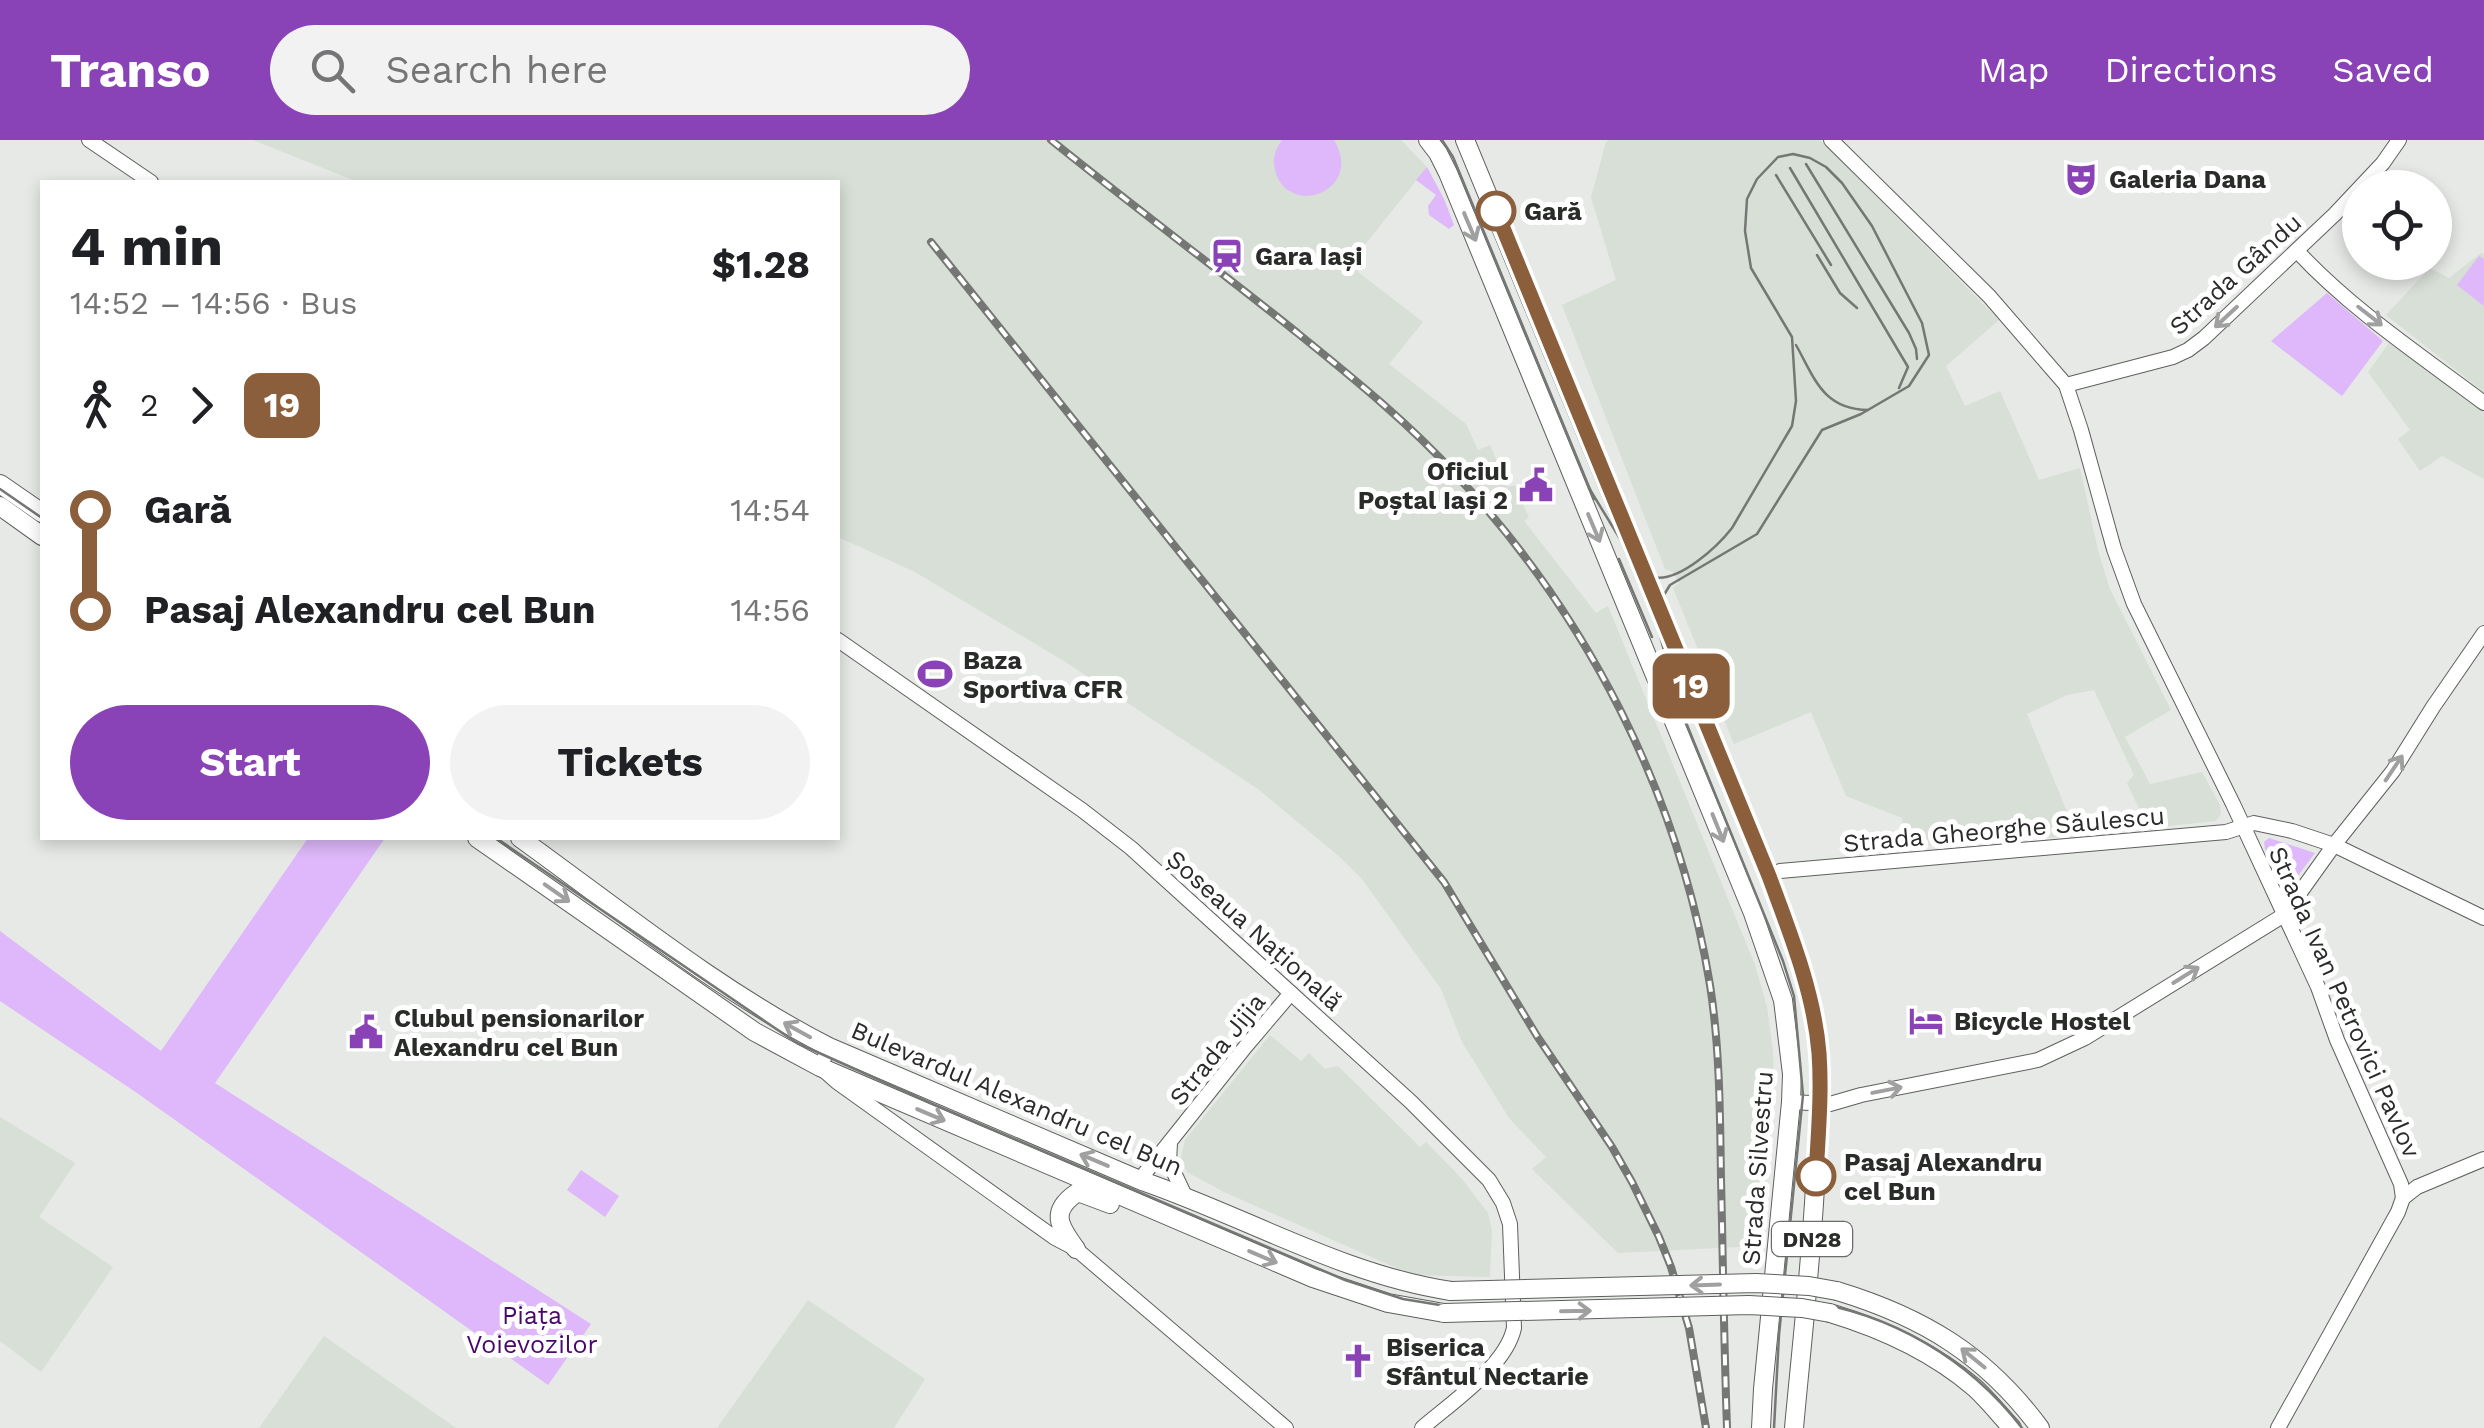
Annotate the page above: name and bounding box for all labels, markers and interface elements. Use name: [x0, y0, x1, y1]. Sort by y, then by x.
search box: [270, 25, 970, 115]
text: Transo: [50, 42, 210, 99]
icon: search: [305, 43, 360, 98]
text: Search here: [385, 48, 608, 92]
text: Map: [1978, 49, 2049, 91]
text: Directions: [2104, 49, 2277, 91]
text: Saved: [2332, 49, 2434, 91]
theatre icon: Galeria Dana: [2062, 160, 2100, 198]
place label: Galeria Dana: [2109, 165, 2266, 194]
map controls: [2342, 170, 2452, 280]
button: locate: [2342, 170, 2452, 280]
marker: Gară: [1477, 192, 1515, 230]
place label: Gară: [1524, 197, 1582, 226]
street label: Strada Gându: [2164, 208, 2307, 341]
one-way arrow: [1462, 211, 1480, 242]
text: 4 min: [70, 214, 223, 278]
station icon: Gara Iași: [1208, 237, 1246, 275]
place label: Gara Iași: [1255, 242, 1363, 271]
text: $1.28: [712, 243, 810, 287]
text: 14:52 – 14:56 · Bus: [70, 284, 357, 322]
one-way arrow: [2214, 305, 2239, 328]
one-way arrow: [2356, 305, 2382, 327]
icon: walk: [70, 378, 125, 433]
icon: forward: [174, 378, 229, 433]
text: 19: [264, 384, 300, 426]
text: 2: [140, 386, 159, 424]
place label: Oficiul Poștal Iași 2: [1358, 457, 1509, 515]
public building icon: Oficiul Poștal Iași 2: [1517, 466, 1555, 504]
text: Gară: [144, 488, 232, 532]
text: 14:54: [730, 491, 810, 529]
one-way arrow: [1587, 512, 1605, 542]
text: Pasaj Alexandru cel Bun: [144, 588, 596, 632]
text: 14:56: [730, 591, 810, 629]
place label: Baza Sportiva CFR: [963, 646, 1123, 704]
line badge: 19: [1646, 654, 1736, 718]
sports icon: Baza Sportiva CFR: [916, 655, 954, 693]
text: 19: [1673, 665, 1709, 707]
button: Start: [70, 705, 430, 820]
button: Tickets: [450, 705, 810, 820]
one-way arrow: [2383, 755, 2404, 783]
street label: Strada Gheorghe Săulescu: [1842, 801, 2166, 858]
one-way arrow: [1711, 812, 1729, 843]
street label: Strada Ivan Petrovici Pavlov: [2263, 842, 2426, 1162]
street label: Șoseaua Națională: [1161, 844, 1348, 1017]
one-way arrow: [543, 882, 571, 903]
one-way arrow: [2171, 965, 2200, 985]
street label: Strada Jijia: [1163, 987, 1271, 1111]
hotel icon: Bicycle Hostel: [1907, 1002, 1945, 1040]
place label: Clubul pensionarilor Alexandru cel Bun: [394, 1004, 644, 1062]
place label: Bicycle Hostel: [1954, 1007, 2131, 1036]
public building icon: Clubul pensionarilor Alexandru cel Bun: [347, 1013, 385, 1051]
street label: Bulevardul Alexandru cel Bun: [847, 1015, 1187, 1182]
one-way arrow: [782, 1019, 812, 1039]
street label: Strada Silvestru: [1736, 1070, 1779, 1266]
one-way arrow: [1870, 1080, 1903, 1099]
one-way arrow: [915, 1107, 945, 1125]
place label: Pasaj Alexandru cel Bun: [1844, 1148, 2042, 1206]
one-way arrow: [1079, 1150, 1110, 1168]
marker: Pasaj Alexandru cel Bun: [1797, 1157, 1835, 1195]
road number: DN28: [1772, 1222, 1852, 1256]
one-way arrow: [1247, 1249, 1278, 1267]
one-way arrow: [1690, 1276, 1722, 1295]
park label: Piața Voievozilor: [466, 1301, 598, 1359]
one-way arrow: [1560, 1301, 1592, 1320]
place label: Biserica Sfântul Nectarie: [1386, 1333, 1589, 1391]
church icon: Biserica Sfântul Nectarie: [1339, 1342, 1377, 1380]
one-way arrow: [1960, 1348, 1987, 1369]

